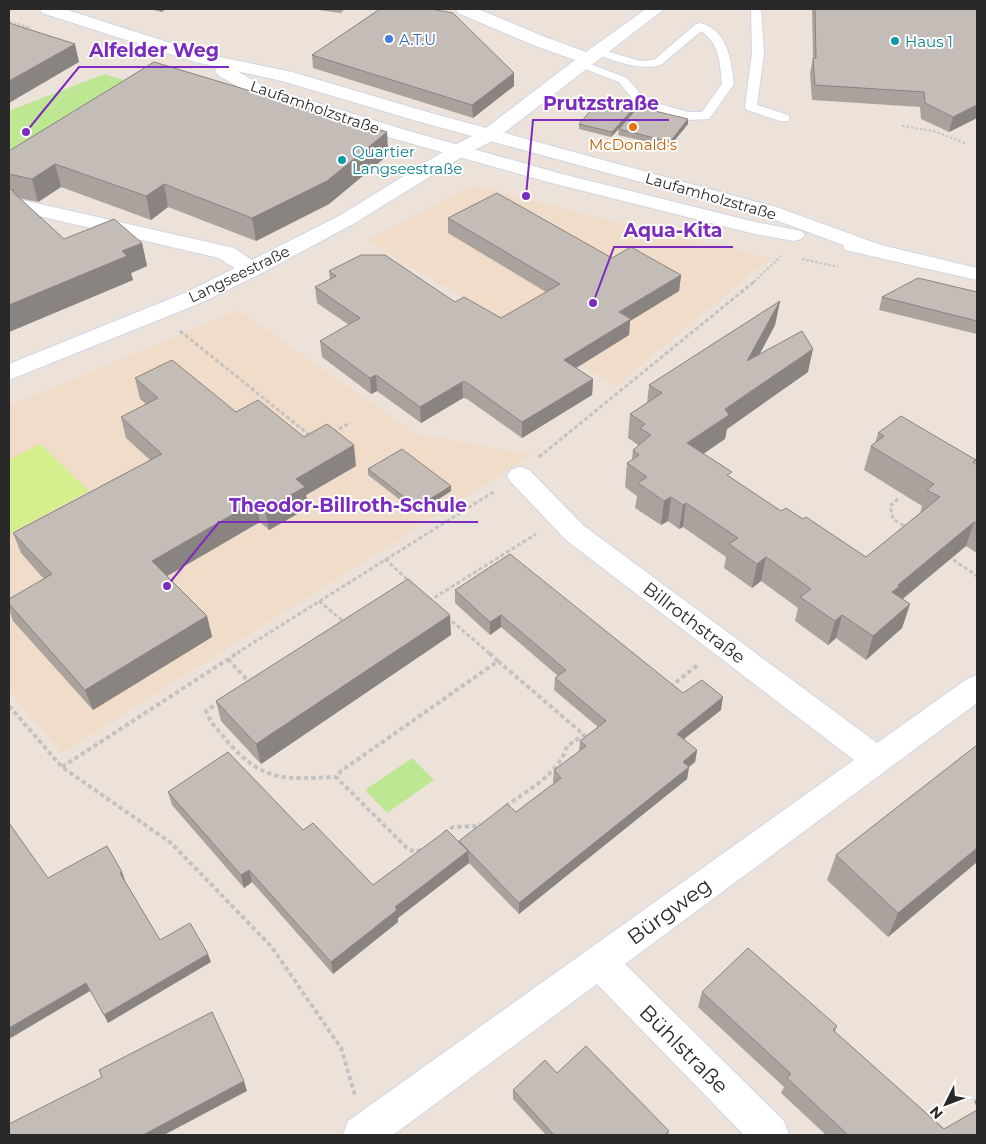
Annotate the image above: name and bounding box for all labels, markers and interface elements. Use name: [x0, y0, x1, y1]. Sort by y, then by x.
place label: A.T.U: [399, 30, 436, 49]
place label: Haus 1: [905, 32, 953, 51]
callout: Alfelder Weg: [79, 33, 229, 67]
marker: A.T.U: [383, 33, 395, 45]
marker: Haus 1: [889, 35, 901, 47]
text: Alfelder Weg: [88, 39, 219, 62]
street label: Laufamholzstraße: [248, 76, 382, 138]
callout: Prutzstraße: [533, 86, 669, 120]
text: Prutzstraße: [543, 92, 659, 115]
marker: McDonald's: [627, 121, 639, 133]
place label: McDonald's: [589, 135, 677, 154]
place label: Quartier Langseestraße: [352, 142, 462, 178]
marker: Quartier Langseestraße: [336, 154, 348, 166]
street label: Laufamholzstraße: [643, 168, 779, 224]
callout: Aqua-Kita: [614, 213, 733, 247]
text: Aqua-Kita: [622, 219, 723, 242]
street label: Langseestraße: [185, 241, 293, 307]
callout: Theodor-Billroth-Schule: [219, 488, 478, 522]
text: Theodor-Billroth-Schule: [229, 494, 467, 517]
street label: Billrothstraße: [639, 578, 749, 669]
street label: Bürgweg: [622, 872, 716, 950]
street label: Bühlstraße: [634, 999, 734, 1099]
north arrow: [921, 1079, 971, 1129]
text: N: [926, 1102, 947, 1123]

